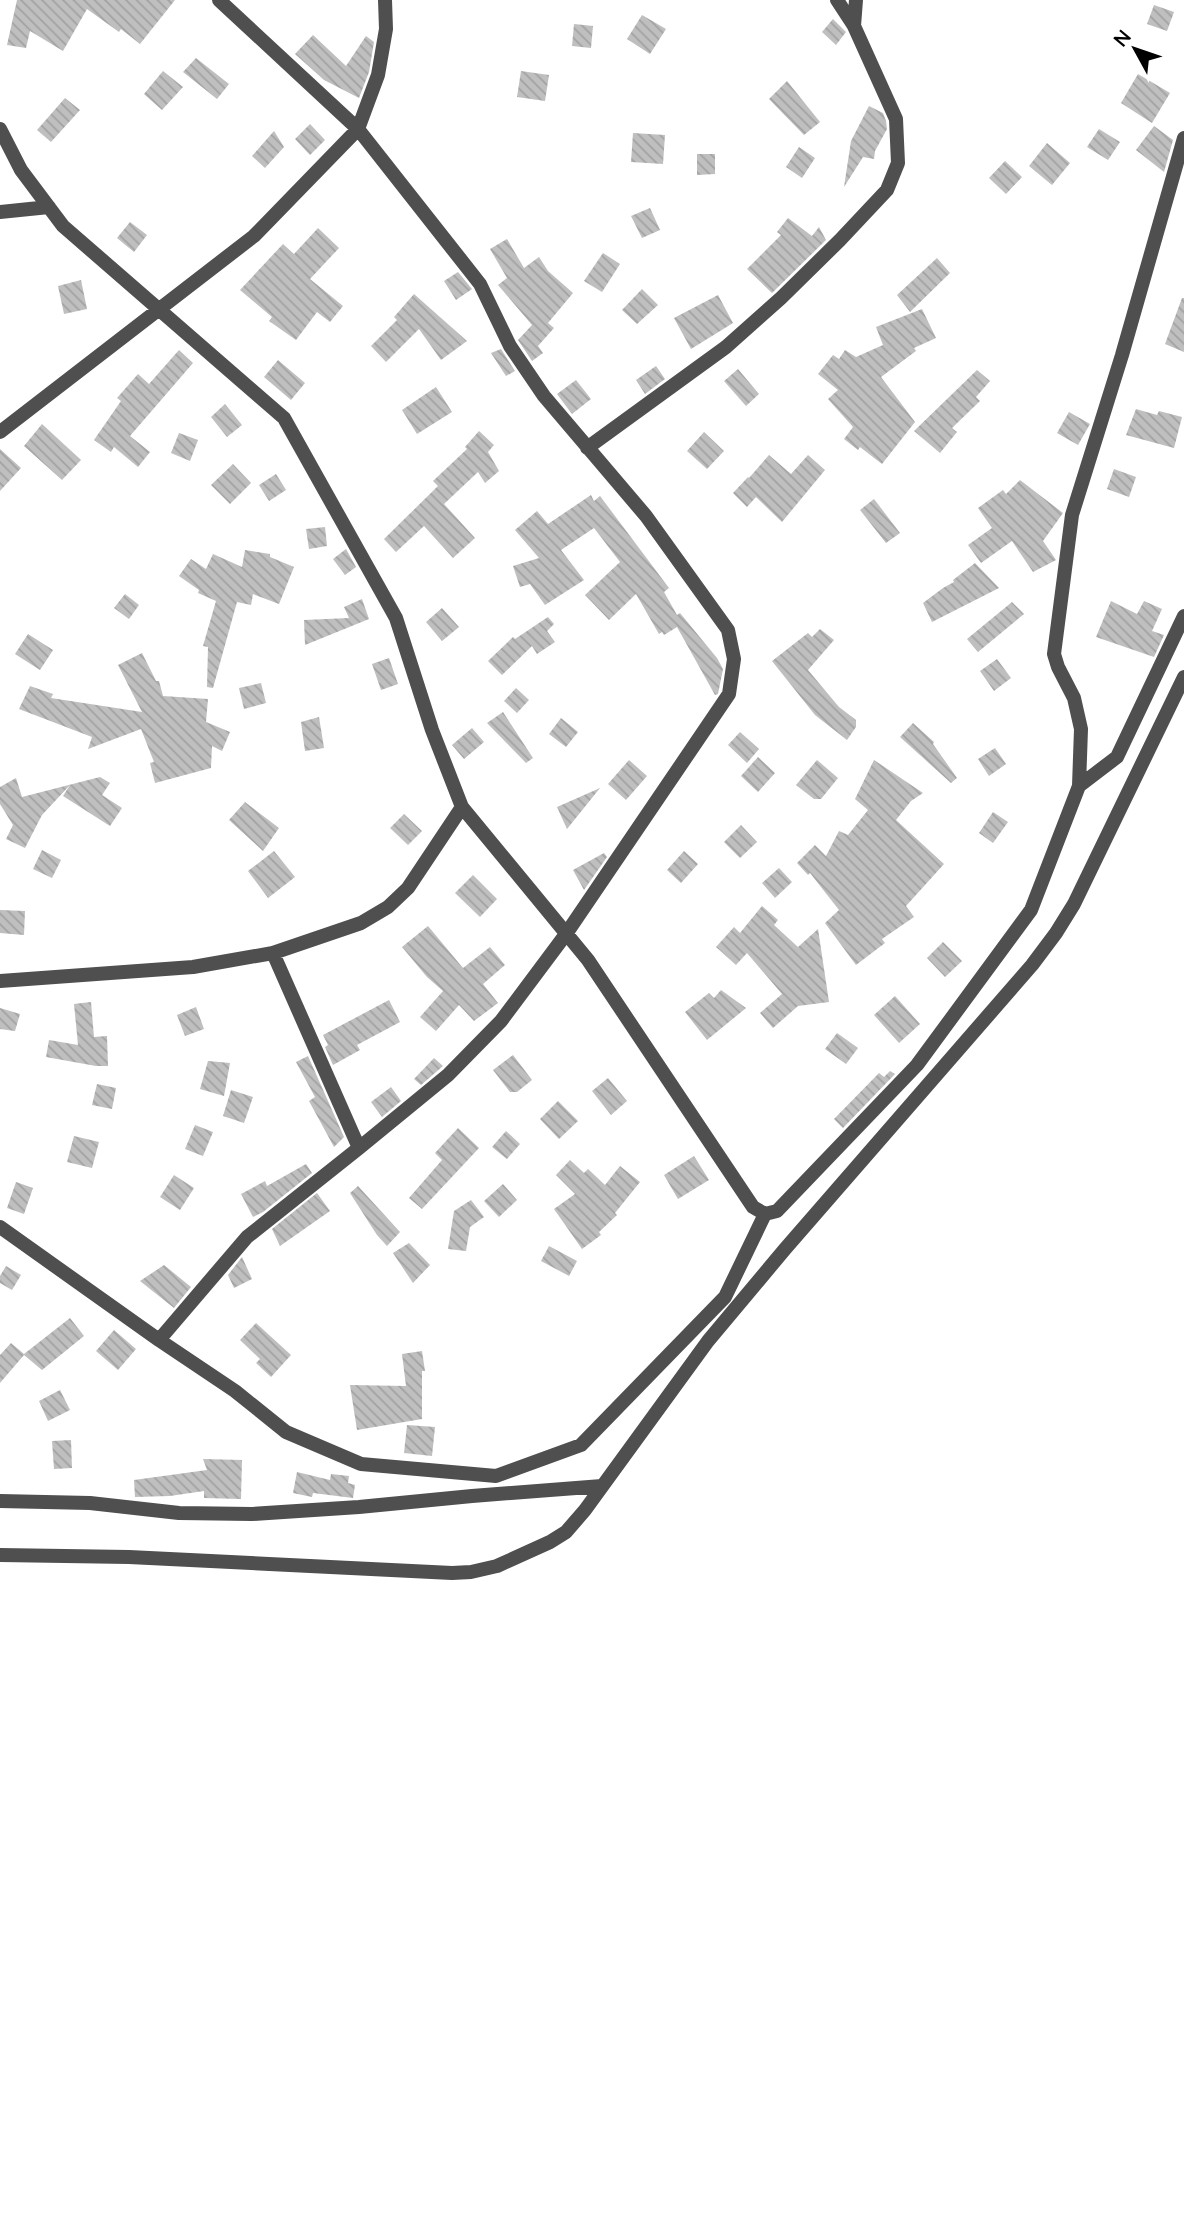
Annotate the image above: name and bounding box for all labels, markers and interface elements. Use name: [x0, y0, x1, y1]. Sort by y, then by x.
north arrow: [1100, 14, 1170, 84]
text: N: [1108, 25, 1135, 51]

